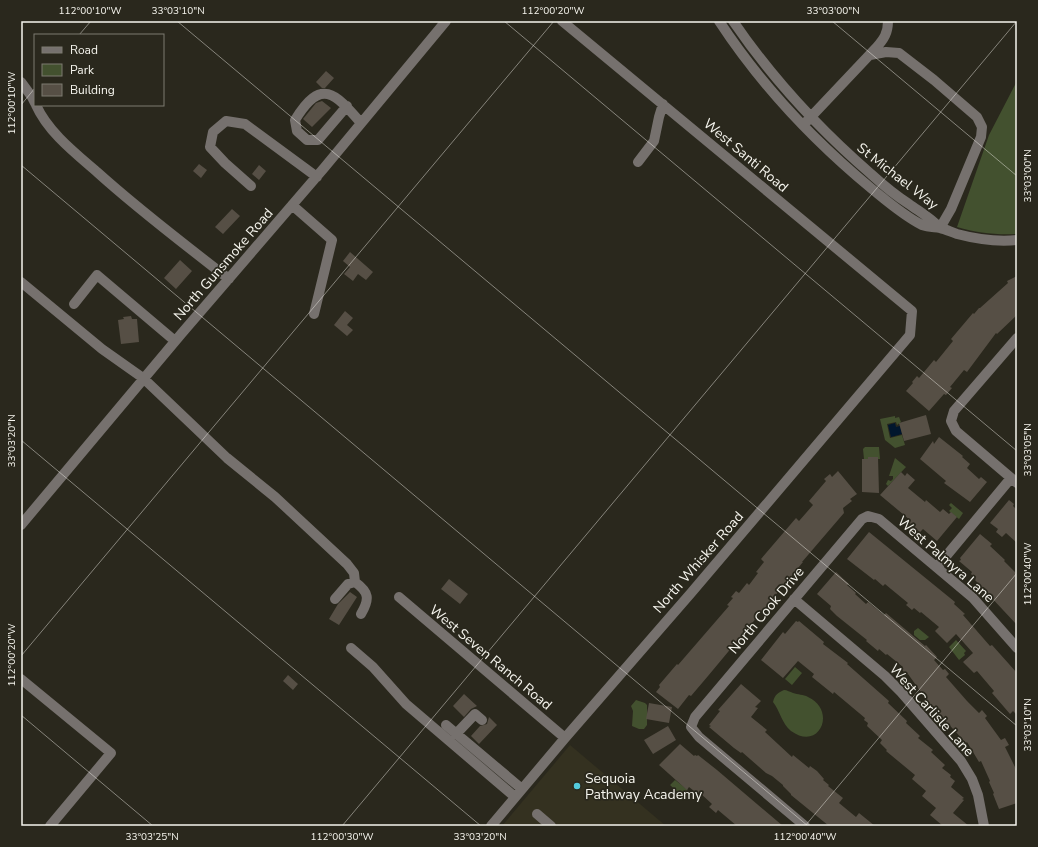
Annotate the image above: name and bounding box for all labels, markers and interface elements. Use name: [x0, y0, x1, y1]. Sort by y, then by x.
text: 112°00'10"W: [59, 4, 121, 18]
text: 33°03'10"N: [151, 4, 205, 18]
text: 112°00'20"W: [522, 4, 584, 18]
text: 33°03'00"N: [806, 4, 860, 18]
legend: [34, 34, 164, 106]
text: Road: [70, 42, 98, 58]
text: Park: [70, 62, 95, 78]
text: 112°00'10"W: [5, 72, 19, 134]
text: Building: [70, 82, 115, 98]
street label: West Santi Road: [699, 114, 792, 197]
street label: St Michael Way: [853, 139, 943, 215]
text: 33°03'00"N: [1021, 149, 1035, 203]
street label: North Gunsmoke Road: [169, 204, 277, 324]
text: 33°03'20"N: [5, 414, 19, 468]
text: 33°03'05"N: [1021, 423, 1035, 477]
street label: North Whisker Road: [649, 507, 748, 617]
street label: West Palmyra Lane: [893, 512, 998, 607]
text: 112°00'40"W: [1021, 543, 1035, 605]
street label: North Cook Drive: [724, 563, 808, 658]
street label: West Seven Ranch Road: [425, 600, 556, 714]
text: 112°00'20"W: [5, 624, 19, 686]
street label: West Carlisle Lane: [885, 660, 978, 761]
text: 33°03'10"N: [1021, 698, 1035, 752]
place label: Sequoia Pathway Academy: [585, 769, 703, 804]
marker: Sequoia Pathway Academy: [572, 781, 582, 791]
text: 33°03'25"N: [125, 830, 179, 844]
text: 112°00'30"W: [311, 830, 373, 844]
text: 33°03'20"N: [453, 830, 507, 844]
text: 112°00'40"W: [774, 830, 836, 844]

